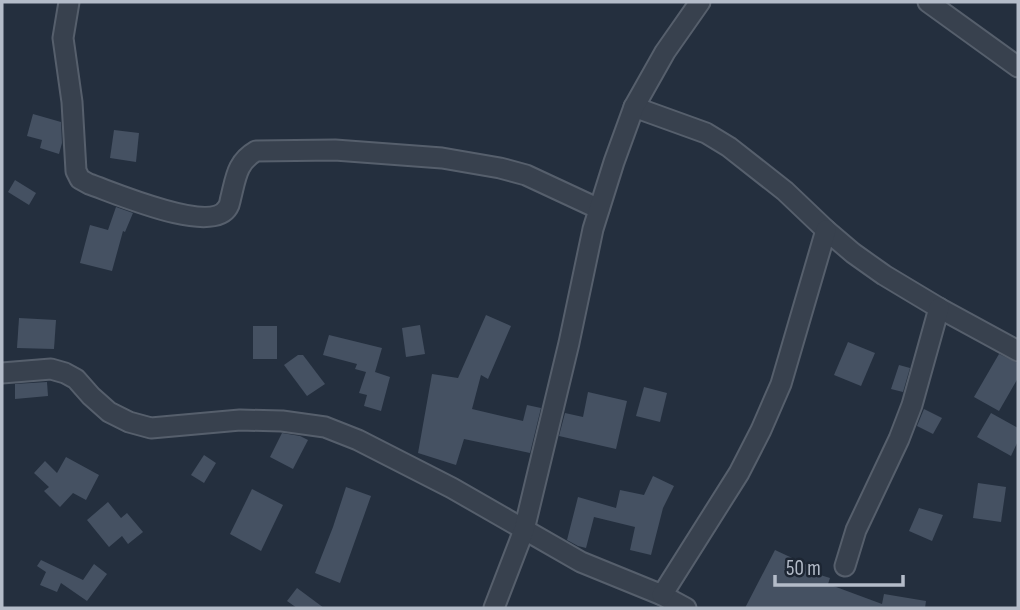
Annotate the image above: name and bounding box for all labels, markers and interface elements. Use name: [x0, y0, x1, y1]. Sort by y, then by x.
scale bar: [775, 544, 903, 588]
text: 50 m: [786, 556, 821, 581]

